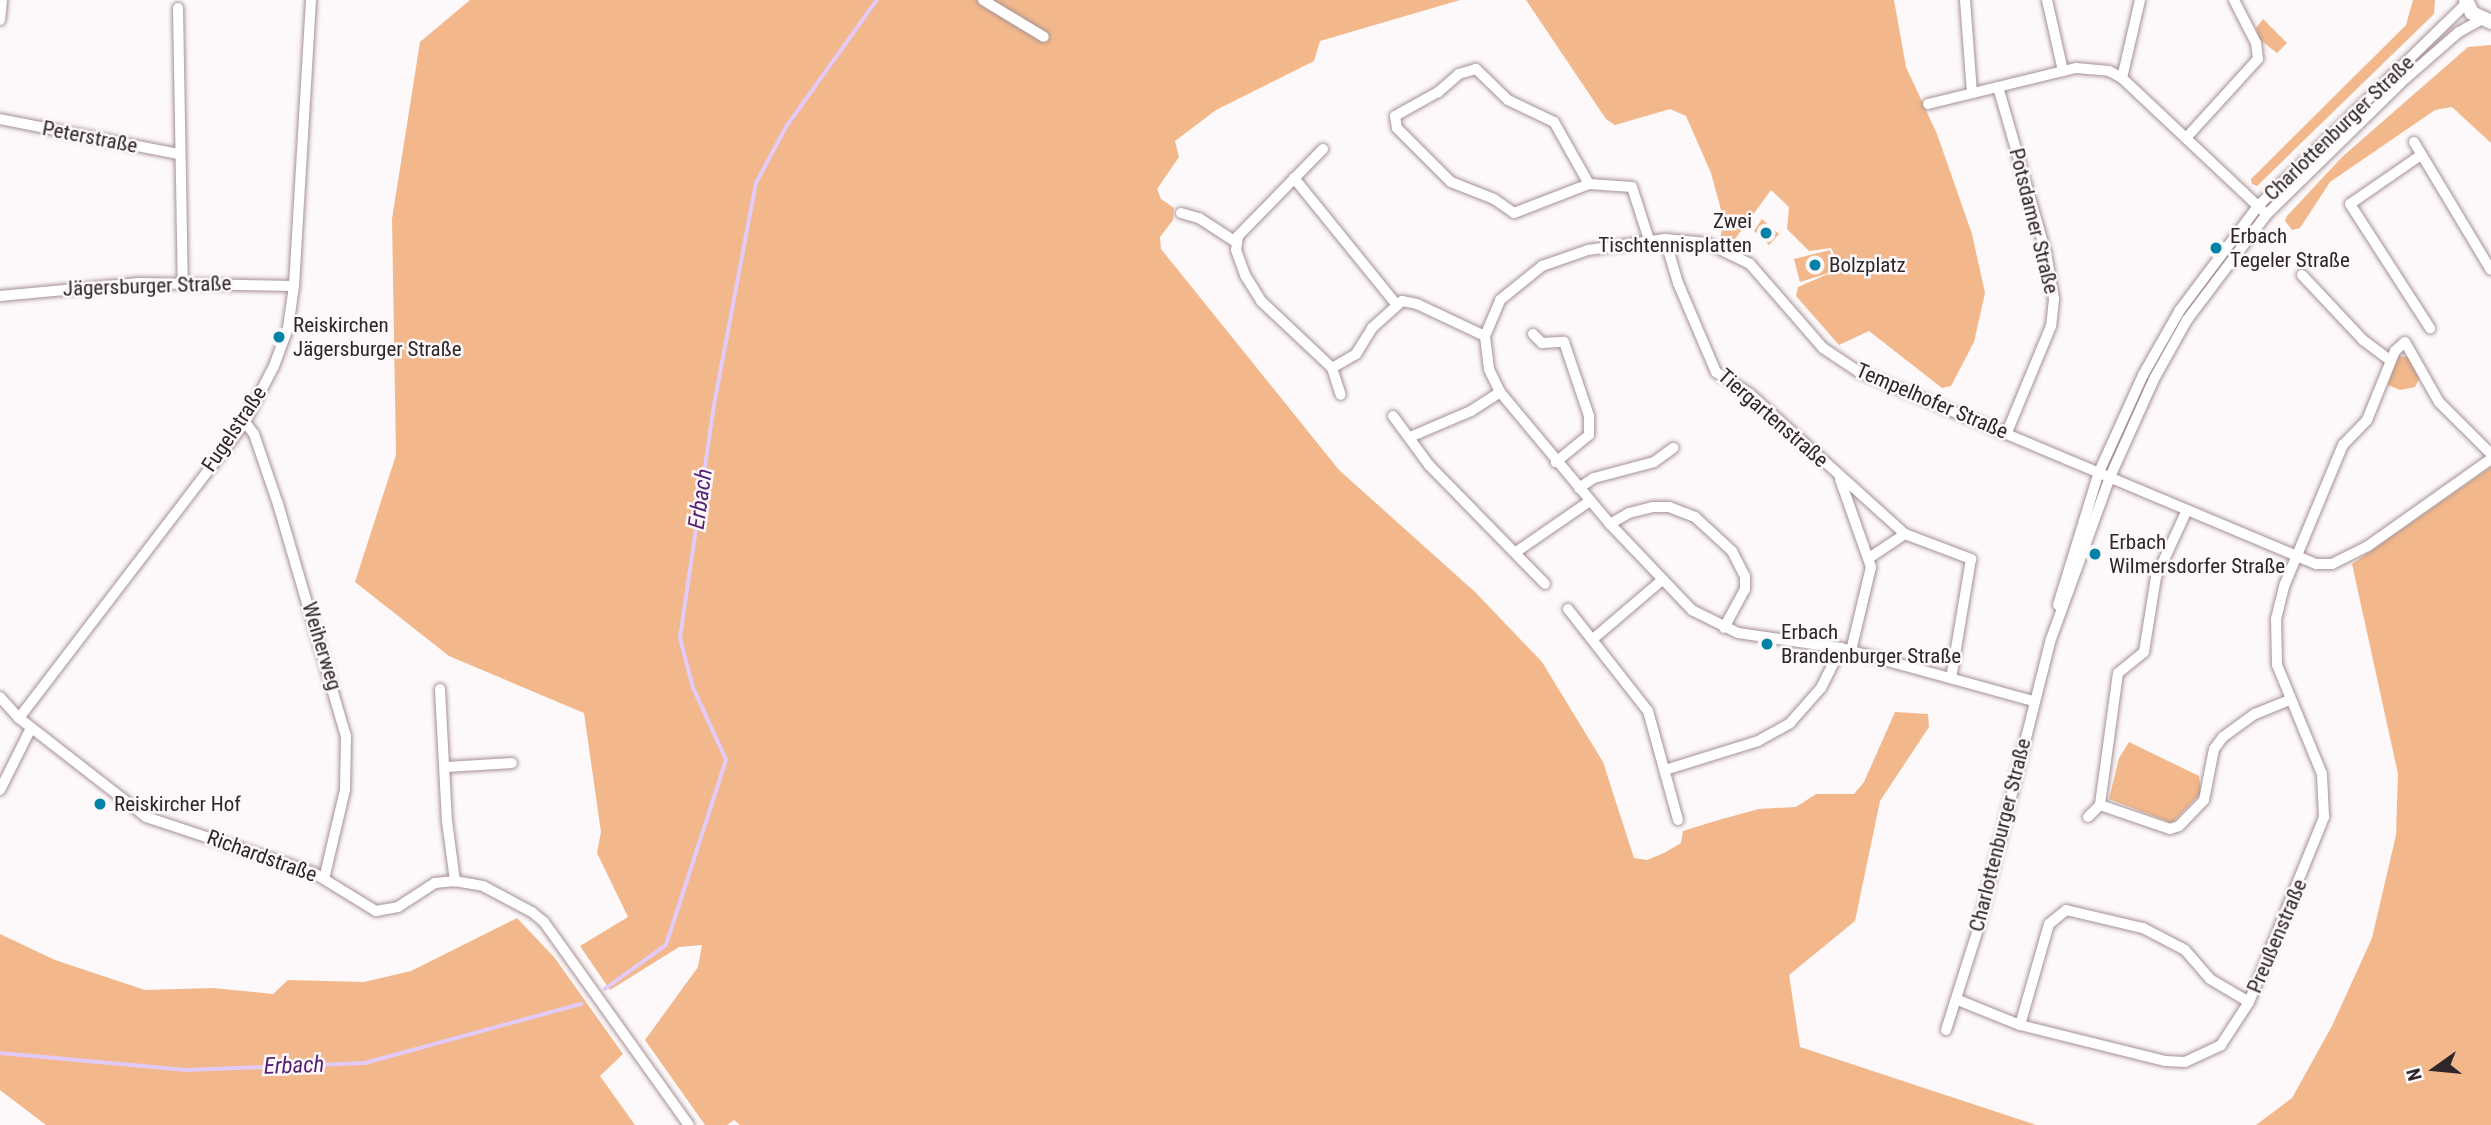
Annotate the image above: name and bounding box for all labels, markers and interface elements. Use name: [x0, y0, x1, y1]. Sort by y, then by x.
street label: Charlottenburger Straße: [2259, 50, 2419, 206]
street label: Peterstraße: [40, 115, 140, 159]
street label: Potsdamer Straße: [2004, 146, 2064, 296]
place label: Zwei Tischtennisplatten: [1598, 208, 1752, 258]
place label: Erbach Tegeler Straße: [2230, 223, 2350, 273]
marker: Zwei Tischtennisplatten: [1758, 225, 1774, 241]
marker: Erbach Tegeler Straße: [2208, 240, 2224, 256]
place label: Bolzplatz: [1829, 252, 1906, 278]
marker: Bolzplatz: [1807, 257, 1823, 273]
street label: Jägersburger Straße: [62, 270, 232, 302]
place label: Reiskirchen Jägersburger Straße: [293, 312, 461, 362]
marker: Reiskirchen Jägersburger Straße: [271, 329, 287, 345]
street label: Tempelhofer Straße: [1852, 358, 2012, 444]
street label: Tiergartenstraße: [1713, 363, 1833, 473]
street label: Fugelstraße: [196, 381, 272, 477]
water label: Erbach: [683, 467, 719, 531]
place label: Erbach Wilmersdorfer Straße: [2109, 529, 2285, 579]
marker: Erbach Wilmersdorfer Straße: [2087, 546, 2103, 562]
street label: Weiherweg: [297, 599, 347, 693]
place label: Erbach Brandenburger Straße: [1781, 619, 1961, 669]
marker: Erbach Brandenburger Straße: [1759, 636, 1775, 652]
street label: Charlottenburger Straße: [1964, 736, 2036, 934]
place label: Reiskircher Hof: [114, 791, 241, 817]
marker: Reiskircher Hof: [92, 796, 108, 812]
street label: Richardstraße: [204, 824, 320, 888]
street label: Preußenstraße: [2242, 875, 2312, 997]
north arrow: [2400, 1034, 2470, 1104]
water label: Erbach: [263, 1051, 325, 1081]
text: N: [2402, 1066, 2427, 1083]

